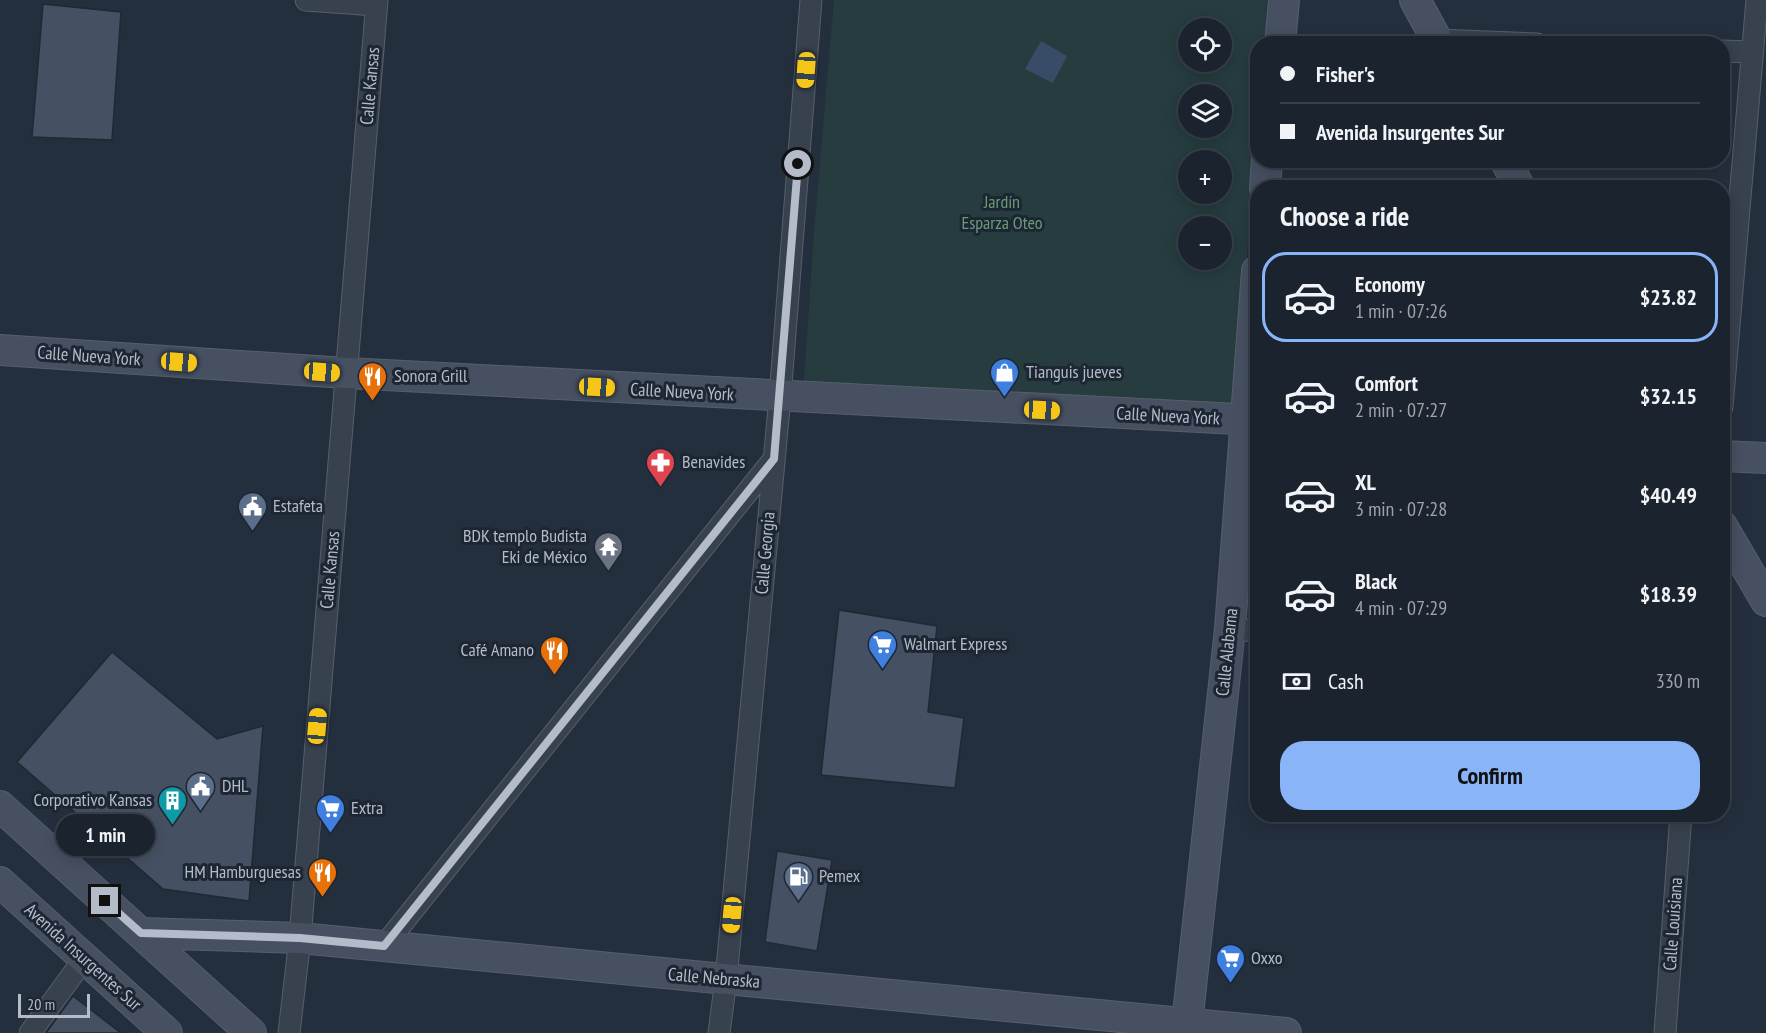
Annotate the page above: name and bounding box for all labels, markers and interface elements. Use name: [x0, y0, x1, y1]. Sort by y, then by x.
map controls: [1178, 18, 1232, 270]
button: locate: [1178, 18, 1232, 72]
street label: Calle Kansas: [355, 46, 384, 126]
car: [796, 51, 816, 89]
text: Fisher's: [1316, 60, 1375, 88]
button: layers: [1178, 84, 1232, 138]
text: Avenida Insurgentes Sur: [1316, 118, 1504, 146]
route start: [784, 150, 811, 177]
button: +: [1178, 150, 1232, 204]
park label: Jardín Esparza Oteo: [961, 190, 1043, 234]
text: Choose a ride: [1280, 199, 1409, 233]
button: −: [1178, 216, 1232, 270]
icon: car: [1283, 270, 1337, 324]
text: Economy: [1355, 270, 1425, 298]
text: $23.82: [1640, 283, 1697, 311]
text: 1 min · 07:26: [1355, 298, 1447, 324]
street label: Calle Nueva York: [37, 340, 142, 371]
car: [160, 352, 198, 372]
shop icon: Tianguis jueves: [989, 356, 1021, 398]
restaurant icon: Sonora Grill: [357, 360, 389, 402]
place label: Tianguis jueves: [1026, 360, 1122, 383]
car: [303, 362, 341, 382]
place label: Sonora Grill: [394, 364, 468, 387]
icon: car: [1283, 369, 1337, 423]
text: Comfort: [1355, 369, 1418, 397]
car: [579, 377, 615, 397]
street label: Calle Nueva York: [630, 377, 734, 406]
text: $32.15: [1640, 382, 1697, 410]
text: 2 min · 07:27: [1355, 397, 1447, 423]
car: [1024, 400, 1060, 420]
street label: Calle Nueva York: [1116, 401, 1220, 430]
pharmacy icon: Benavides: [645, 446, 677, 488]
place label: Benavides: [682, 450, 745, 473]
icon: car: [1283, 468, 1337, 522]
text: XL: [1355, 468, 1376, 496]
text: $40.49: [1640, 481, 1697, 509]
public building icon: Estafeta: [236, 490, 268, 532]
place label: Estafeta: [273, 494, 323, 517]
text: 3 min · 07:28: [1355, 496, 1447, 522]
street label: Calle Georgia: [749, 511, 780, 595]
place label: BDK templo Budista Eki de México: [463, 524, 587, 568]
street label: Calle Kansas: [315, 530, 344, 610]
temple icon: BDK templo Budista Eki de México: [592, 530, 624, 572]
icon: car: [1283, 567, 1337, 621]
text: Black: [1355, 567, 1397, 595]
text: $18.39: [1640, 580, 1697, 608]
text: 4 min · 07:29: [1355, 595, 1447, 621]
street label: Calle Alabama: [1210, 607, 1243, 697]
supermarket icon: Walmart Express: [867, 628, 899, 670]
place label: Walmart Express: [904, 632, 1007, 655]
restaurant icon: Café Amano: [539, 634, 571, 676]
place label: Café Amano: [460, 638, 534, 661]
icon: cash: [1280, 665, 1313, 698]
text: Cash: [1328, 667, 1364, 695]
text: 330 m: [1656, 668, 1700, 694]
car: [306, 707, 328, 745]
button: Confirm: [1280, 741, 1700, 810]
public building icon: DHL: [185, 770, 217, 812]
place label: DHL: [222, 774, 249, 797]
building icon: Corporativo Kansas: [157, 784, 189, 826]
place label: Corporativo Kansas: [33, 788, 152, 811]
supermarket icon: Extra: [314, 792, 346, 834]
place label: Extra: [351, 796, 383, 819]
callout: 1 min: [56, 814, 154, 856]
text: 1 min: [85, 822, 126, 848]
restaurant icon: HM Hamburguesas: [306, 856, 338, 898]
place label: HM Hamburguesas: [185, 860, 301, 883]
fuel station icon: Pemex: [782, 860, 814, 902]
place label: Pemex: [819, 864, 861, 887]
street label: Calle Louisiana: [1658, 877, 1687, 971]
route end: [91, 887, 118, 914]
car: [721, 896, 743, 934]
street label: Avenida Insurgentes Sur: [20, 898, 147, 1015]
supermarket icon: Oxxo: [1214, 942, 1246, 984]
place label: Oxxo: [1251, 946, 1283, 969]
street label: Calle Nebraska: [667, 962, 761, 993]
scale bar: [18, 991, 90, 1018]
text: 20 m: [27, 994, 55, 1014]

